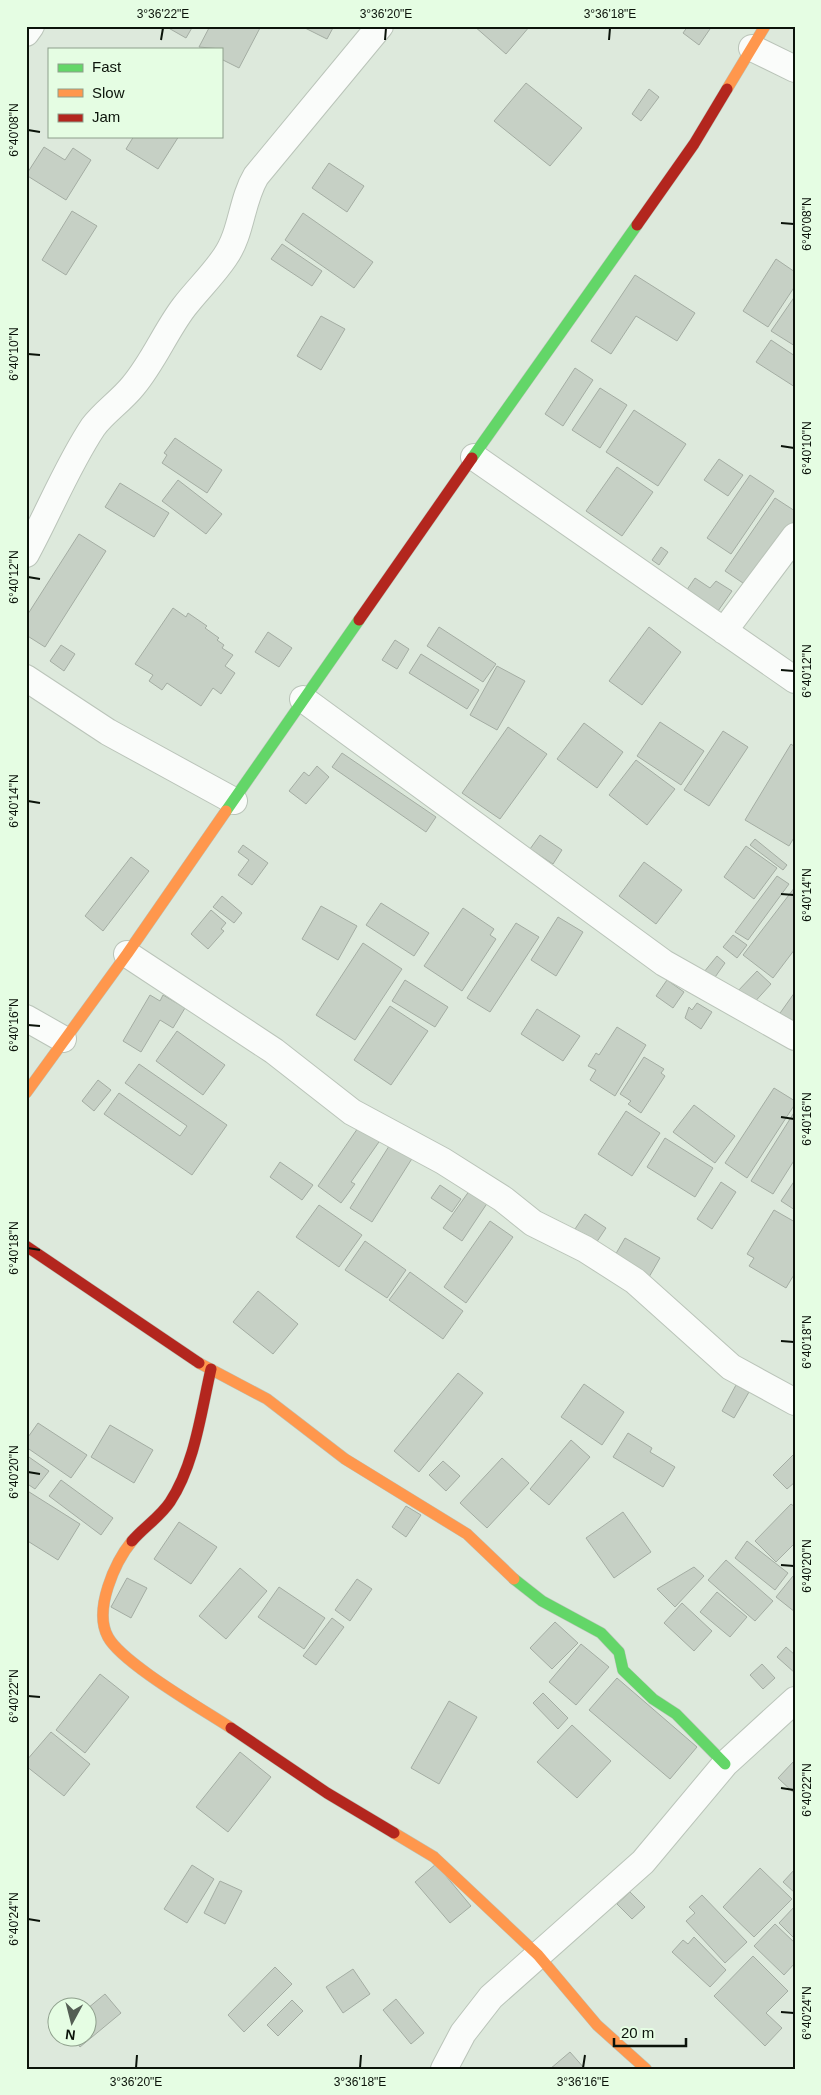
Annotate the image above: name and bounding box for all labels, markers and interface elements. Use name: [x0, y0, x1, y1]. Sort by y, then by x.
text: 3°36'22"E: [137, 7, 189, 21]
text: 3°36'20"E: [360, 7, 412, 21]
text: 3°36'18"E: [584, 7, 636, 21]
legend: [48, 48, 222, 138]
text: Fast: [92, 58, 122, 75]
text: Slow: [92, 84, 125, 101]
text: 6°40'08"N: [7, 103, 21, 157]
text: Jam: [92, 108, 120, 125]
text: 6°40'08"N: [800, 197, 814, 251]
text: 6°40'10"N: [7, 327, 21, 381]
text: 6°40'10"N: [800, 421, 814, 475]
text: 6°40'12"N: [7, 550, 21, 604]
text: 6°40'12"N: [800, 644, 814, 698]
text: 6°40'14"N: [7, 774, 21, 828]
text: 6°40'14"N: [800, 868, 814, 922]
text: 6°40'16"N: [7, 998, 21, 1052]
text: 6°40'16"N: [800, 1092, 814, 1146]
text: 6°40'18"N: [7, 1221, 21, 1275]
text: 6°40'18"N: [800, 1315, 814, 1369]
text: 6°40'20"N: [7, 1445, 21, 1499]
text: 6°40'20"N: [800, 1539, 814, 1593]
text: 6°40'22"N: [7, 1669, 21, 1723]
text: 6°40'22"N: [800, 1763, 814, 1817]
text: 6°40'24"N: [7, 1892, 21, 1946]
text: 6°40'24"N: [800, 1986, 814, 2040]
north arrow: [48, 1998, 98, 2048]
scale bar: [614, 2015, 686, 2047]
text: 20 m: [621, 2024, 654, 2041]
text: N: [64, 2026, 76, 2043]
text: 3°36'20"E: [110, 2075, 162, 2089]
text: 3°36'18"E: [334, 2075, 386, 2089]
text: 3°36'16"E: [557, 2075, 609, 2089]

